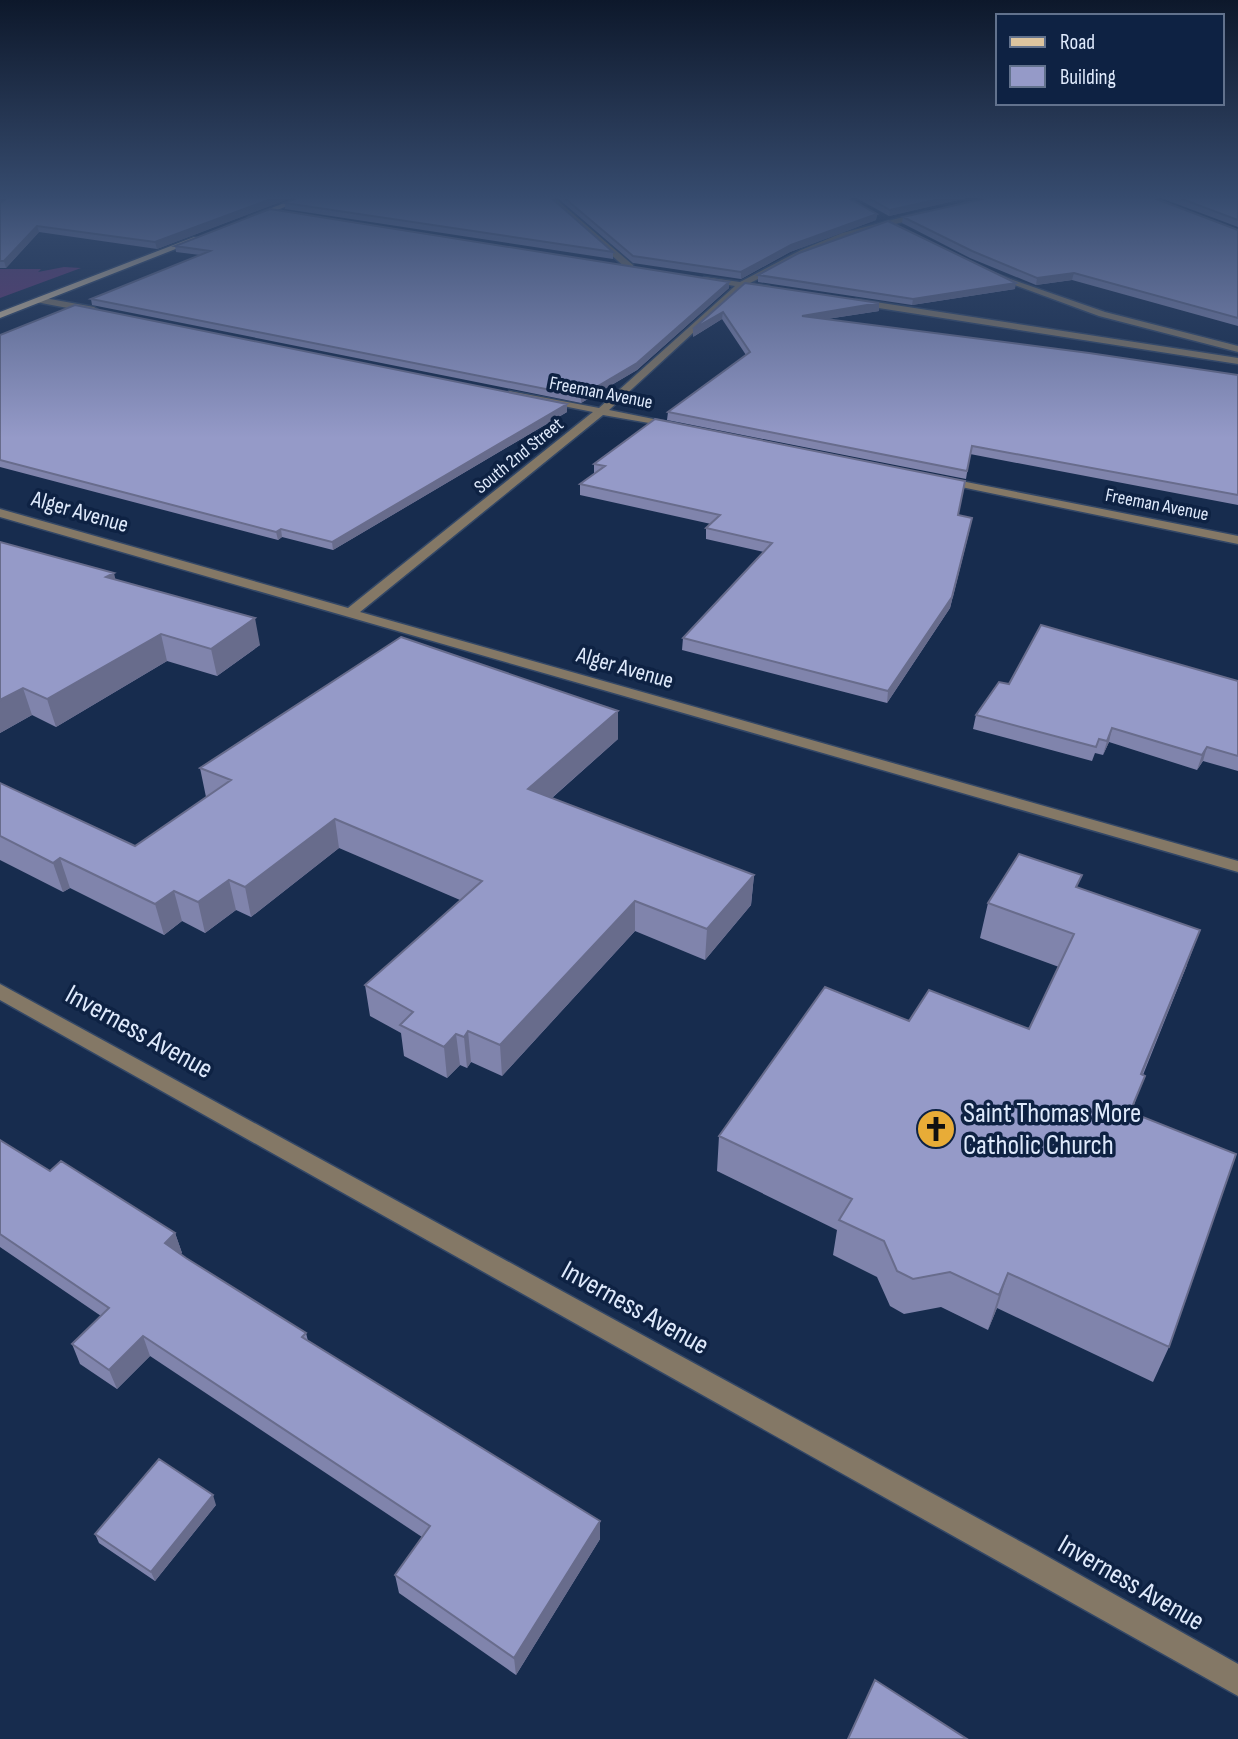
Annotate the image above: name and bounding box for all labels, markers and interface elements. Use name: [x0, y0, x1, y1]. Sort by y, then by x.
legend: [996, 14, 1224, 105]
text: Road: [1060, 30, 1095, 55]
text: Building: [1060, 65, 1116, 90]
street label: Freeman Avenue: [547, 372, 655, 414]
street label: South 2nd Street: [470, 413, 568, 499]
street label: Freeman Avenue: [1103, 484, 1211, 526]
street label: Alger Avenue: [27, 485, 132, 539]
street label: Alger Avenue: [572, 641, 677, 695]
street label: Inverness Avenue: [60, 978, 218, 1086]
place label: Saint Thomas More Catholic Church: [963, 1097, 1141, 1162]
church icon: Saint Thomas More Catholic Church: [915, 1108, 957, 1150]
street label: Inverness Avenue: [556, 1254, 714, 1362]
street label: Inverness Avenue: [1052, 1528, 1210, 1638]

